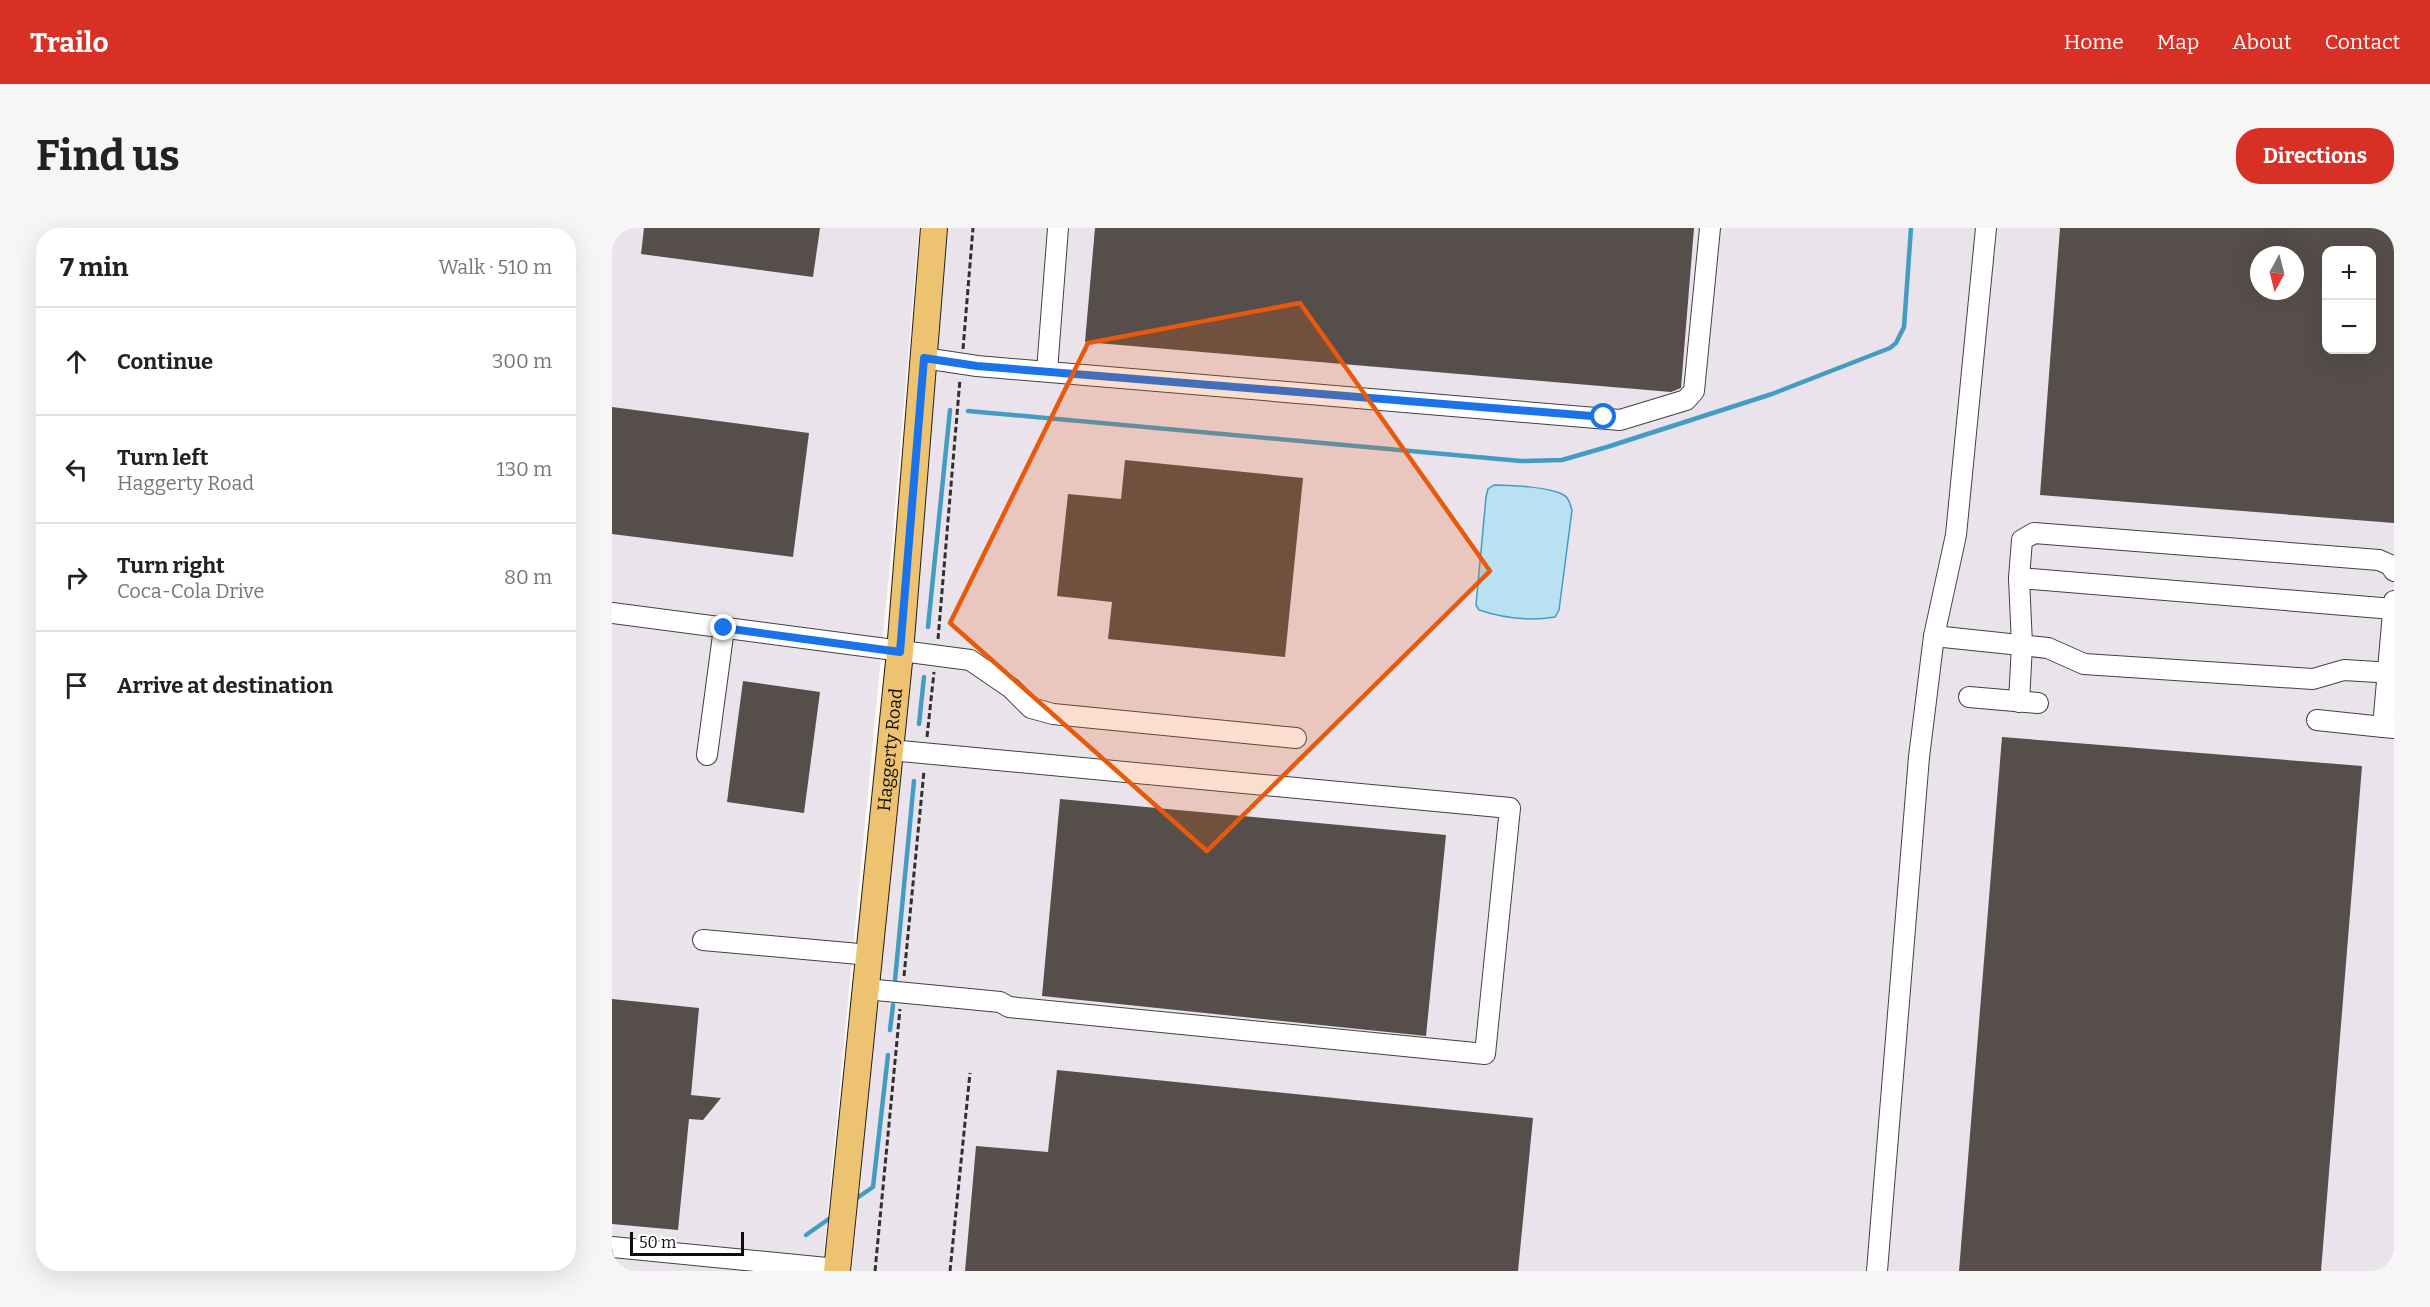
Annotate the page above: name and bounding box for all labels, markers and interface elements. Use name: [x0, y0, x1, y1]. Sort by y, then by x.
text: Trailo: [30, 26, 109, 59]
text: Home: [2064, 29, 2124, 55]
text: Map: [2157, 29, 2199, 55]
text: About: [2232, 29, 2292, 55]
text: Contact: [2325, 29, 2400, 55]
button: Directions: [2236, 128, 2394, 184]
text: Find us: [36, 131, 180, 181]
north arrow: [2250, 246, 2304, 300]
map controls: [2322, 246, 2376, 354]
button: +: [2322, 246, 2376, 300]
text: 7 min: [60, 252, 128, 283]
text: Walk · 510 m: [438, 255, 552, 279]
button: −: [2322, 300, 2376, 354]
icon: ahead: [60, 345, 93, 378]
text: Continue: [117, 348, 213, 375]
text: 300 m: [492, 349, 552, 373]
route start: [1590, 403, 1616, 429]
text: Turn left: [117, 444, 209, 471]
icon: left: [60, 453, 93, 486]
text: 130 m: [497, 457, 552, 481]
text: Haggerty Road: [117, 471, 254, 495]
text: Turn right: [117, 552, 225, 579]
icon: right: [60, 561, 93, 594]
text: 80 m: [504, 565, 552, 589]
text: Coca-Cola Drive: [117, 579, 264, 603]
route end: [710, 614, 736, 640]
icon: arrive: [60, 669, 93, 702]
text: Arrive at destination: [117, 672, 333, 699]
street label: Haggerty Road: [873, 687, 907, 812]
scale bar: [630, 1229, 744, 1256]
text: 50 m: [639, 1233, 676, 1252]

